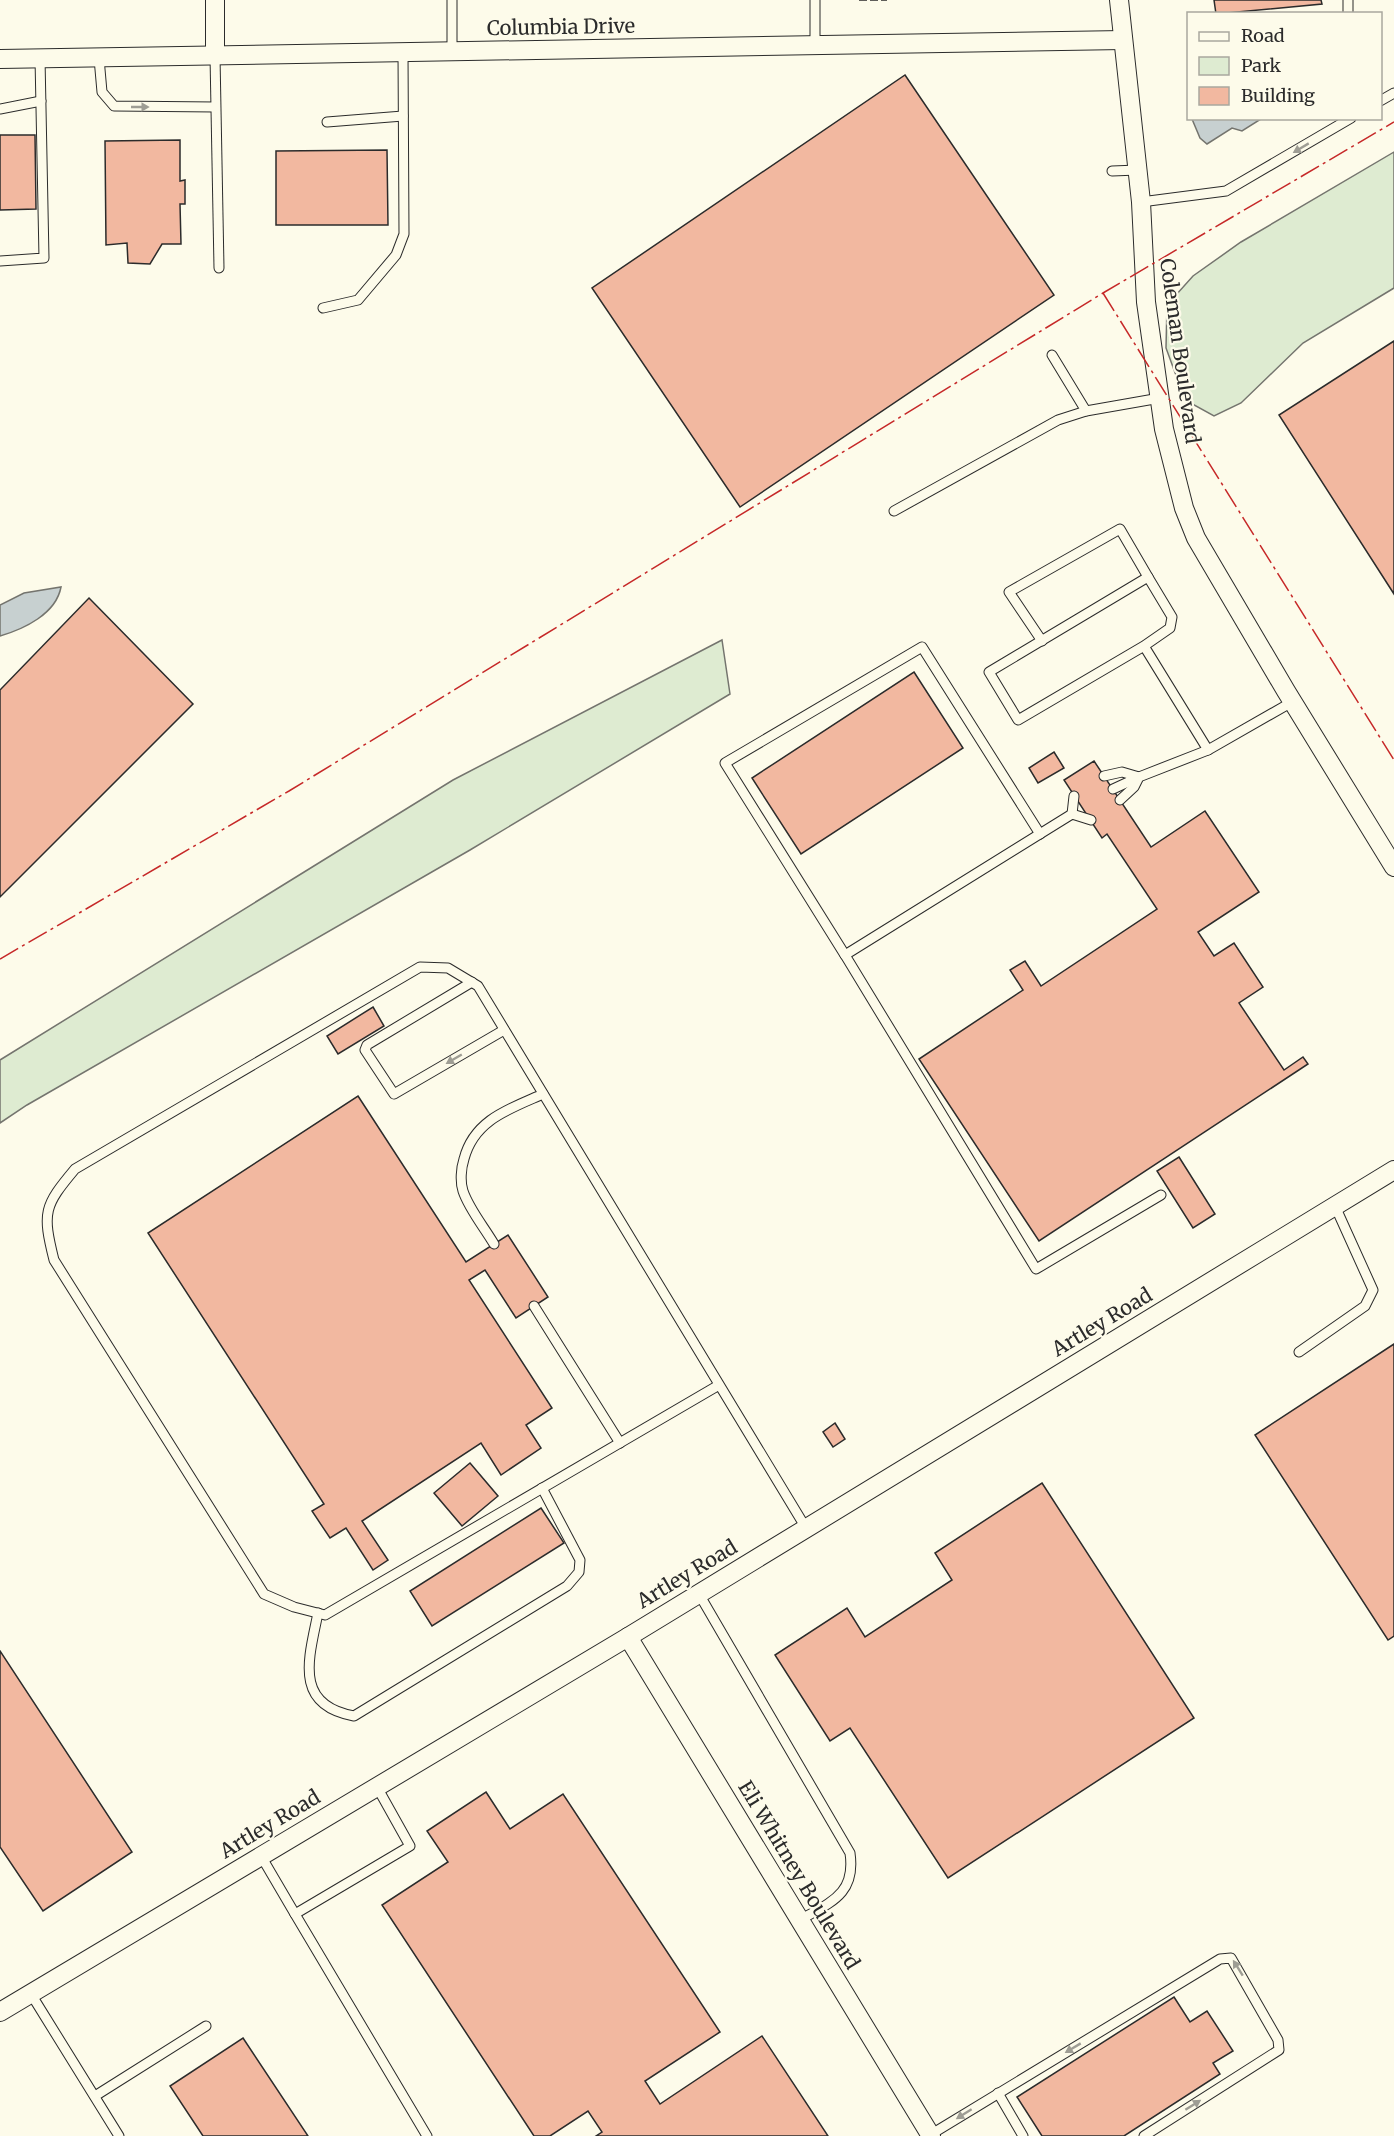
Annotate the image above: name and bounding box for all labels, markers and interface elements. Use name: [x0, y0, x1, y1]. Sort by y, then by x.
legend: [1187, 12, 1382, 120]
street label: Columbia Drive: [487, 13, 635, 40]
text: Road: [1241, 24, 1285, 47]
text: Park: [1241, 54, 1282, 77]
text: Building: [1241, 84, 1315, 107]
one-way arrow: [131, 102, 150, 112]
one-way arrow: [1293, 143, 1309, 154]
street label: Coleman Boulevard: [1155, 257, 1206, 445]
one-way arrow: [446, 1054, 462, 1065]
street label: Artley Road: [1046, 1282, 1156, 1362]
street label: Artley Road: [631, 1534, 741, 1614]
street label: Eli Whitney Boulevard: [733, 1776, 866, 1973]
street label: Artley Road: [214, 1784, 324, 1864]
one-way arrow: [1232, 1960, 1243, 1976]
one-way arrow: [1065, 2042, 1081, 2053]
one-way arrow: [1185, 2100, 1201, 2111]
one-way arrow: [956, 2109, 972, 2120]

